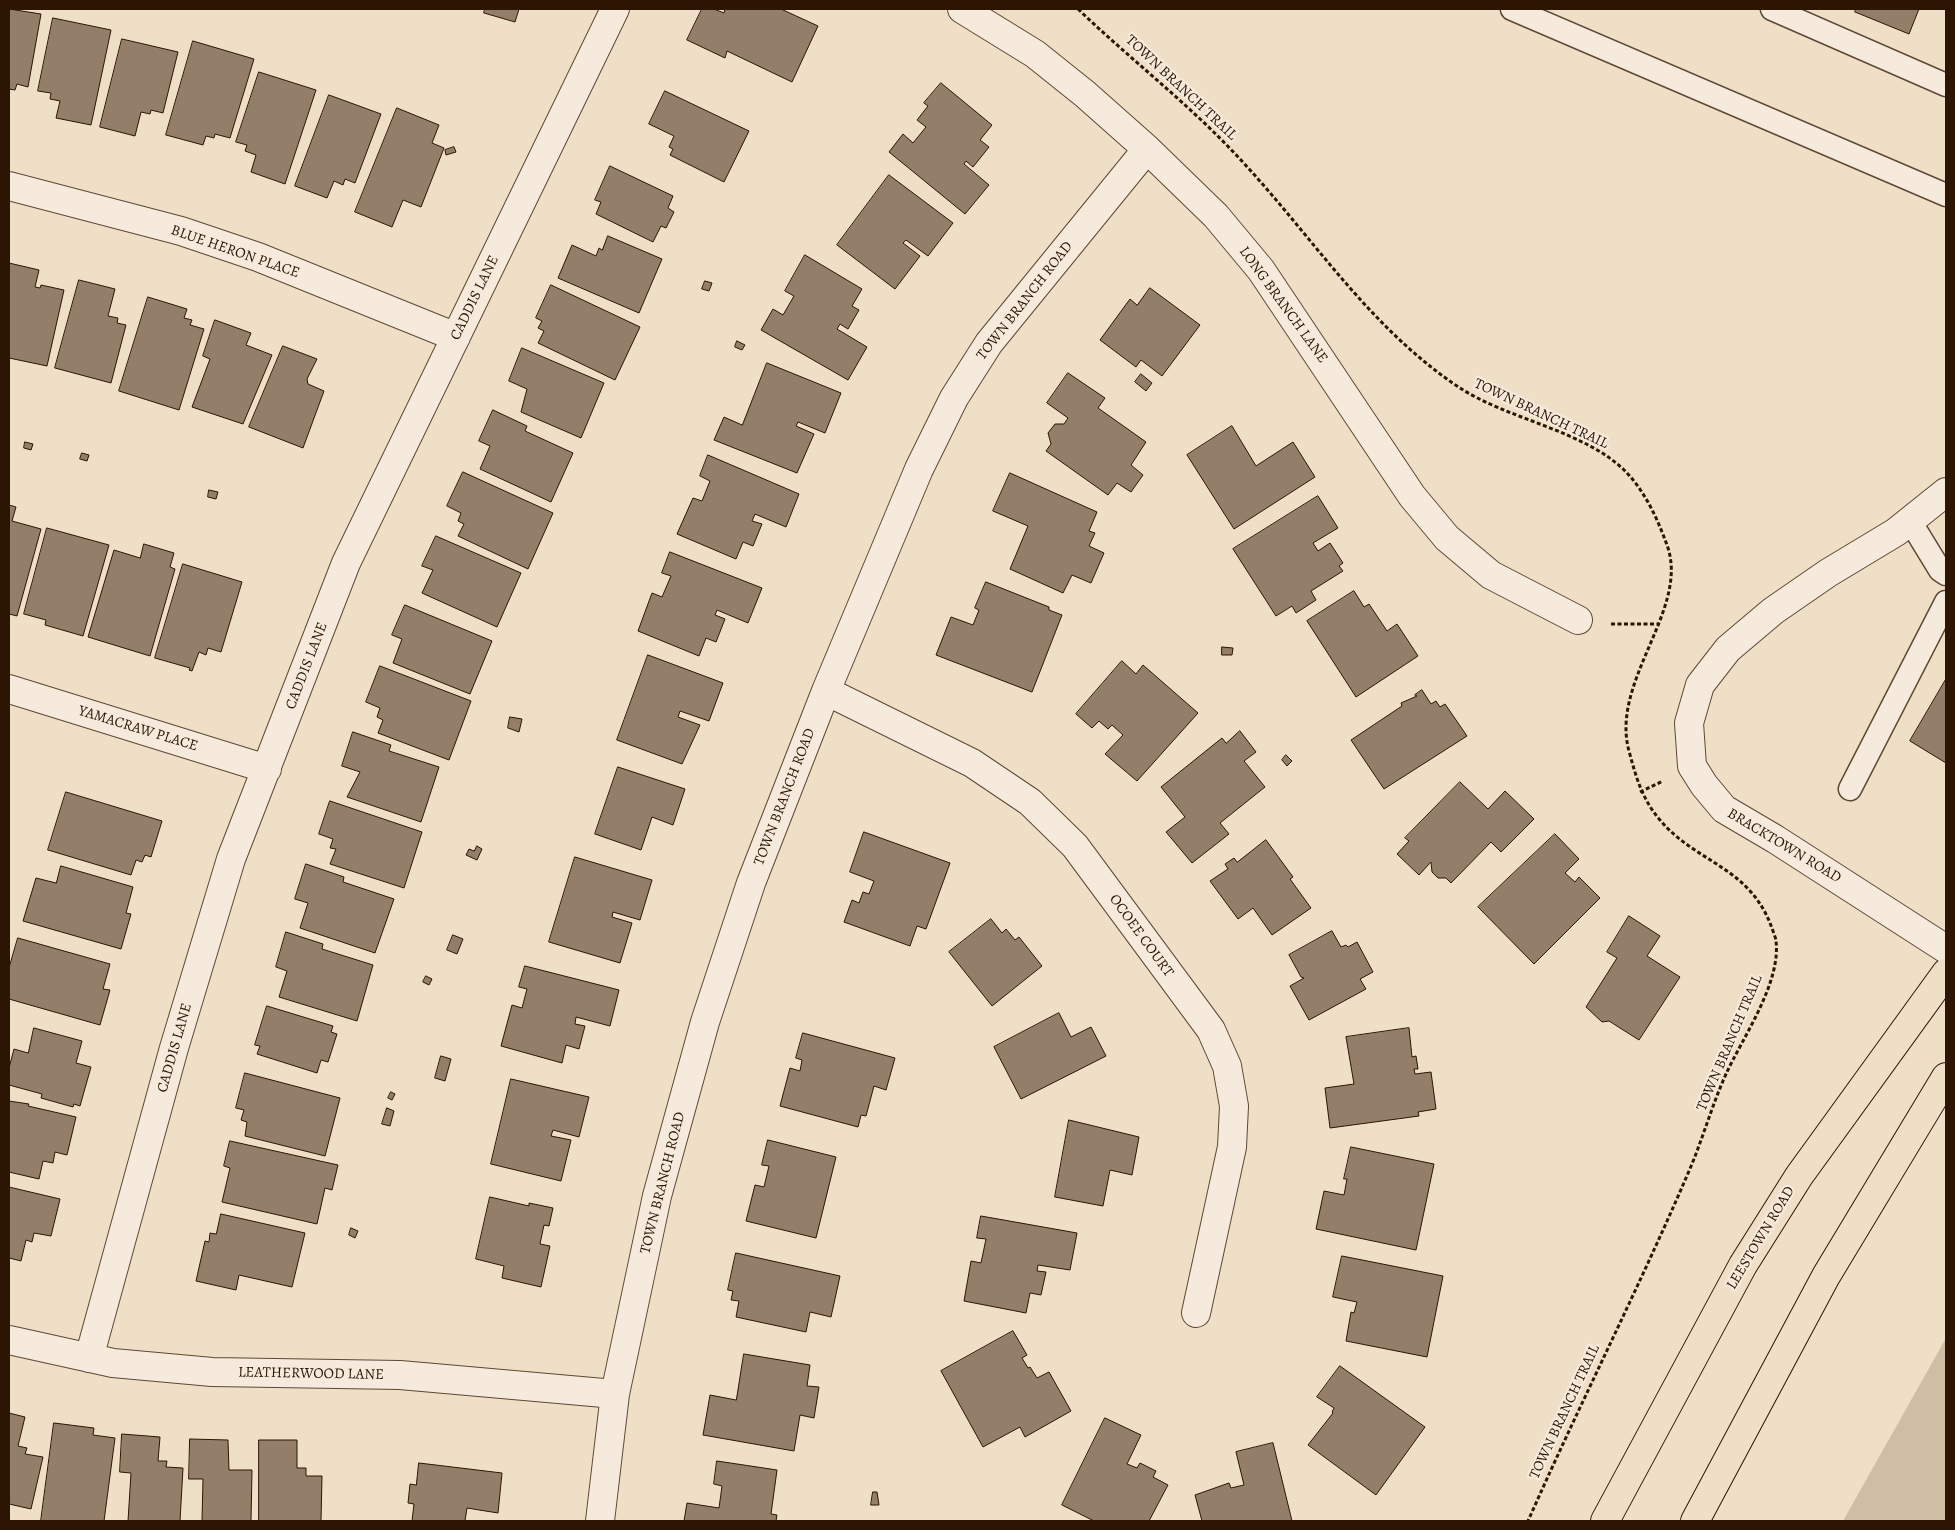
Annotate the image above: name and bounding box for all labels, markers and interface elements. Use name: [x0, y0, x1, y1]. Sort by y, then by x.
street label: TOWN BRANCH TRAIL: [1121, 32, 1241, 144]
street label: BLUE HERON PLACE: [168, 222, 302, 282]
street label: TOWN BRANCH ROAD: [973, 238, 1077, 364]
street label: LONG BRANCH LANE: [1235, 243, 1331, 367]
street label: CADDIS LANE: [447, 253, 503, 343]
street label: TOWN BRANCH TRAIL: [1471, 375, 1611, 453]
street label: CADDIS LANE: [282, 620, 332, 712]
street label: YAMACRAW PLACE: [76, 702, 200, 756]
street label: TOWN BRANCH ROAD: [751, 726, 819, 868]
street label: BRACKTOWN ROAD: [1724, 805, 1844, 887]
street label: OCOEE COURT: [1105, 891, 1177, 981]
street label: TOWN BRANCH TRAIL: [1693, 972, 1767, 1114]
street label: CADDIS LANE: [154, 1001, 196, 1095]
street label: TOWN BRANCH ROAD: [637, 1110, 689, 1256]
street label: LEESTOWN ROAD: [1723, 1183, 1799, 1293]
street label: TOWN BRANCH TRAIL: [1526, 1342, 1604, 1482]
street label: LEATHERWOOD LANE: [238, 1364, 384, 1384]

